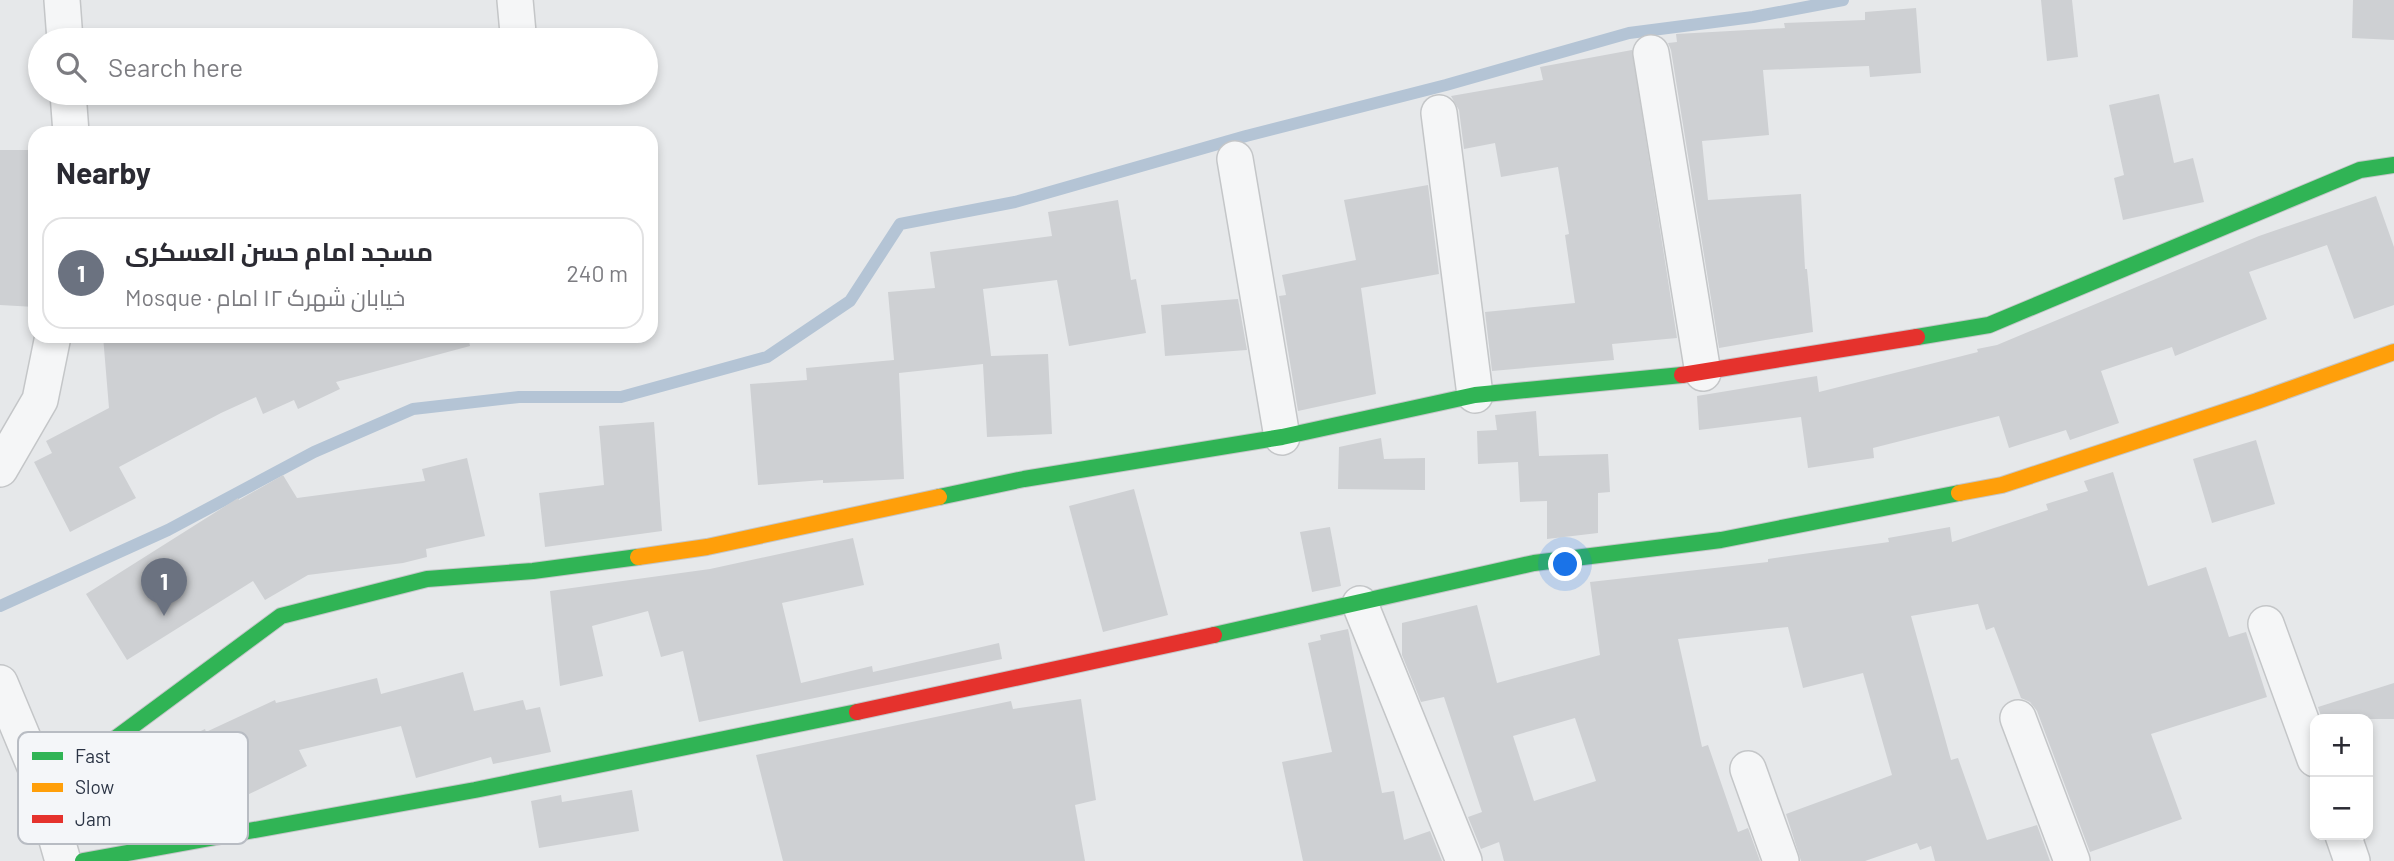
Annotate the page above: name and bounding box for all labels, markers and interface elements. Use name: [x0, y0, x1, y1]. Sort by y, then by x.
search box: [28, 28, 658, 105]
icon: search: [52, 48, 90, 86]
text: Search here: [108, 51, 243, 82]
text: Nearby: [56, 154, 151, 190]
text: مسجد امام حسن العسکری: [125, 235, 433, 266]
text: 1: [77, 259, 85, 287]
text: 240 m: [566, 259, 628, 287]
text: Mosque · خیابان شهرک ۱۲ امام: [125, 283, 405, 311]
your location: [1548, 547, 1582, 581]
pin: 1: [141, 558, 187, 616]
map controls: [2310, 714, 2373, 840]
button: +: [2310, 714, 2373, 777]
legend: [18, 732, 248, 844]
text: Fast: [75, 744, 111, 767]
text: Slow: [75, 775, 114, 798]
button: −: [2310, 777, 2373, 840]
text: Jam: [75, 807, 111, 830]

